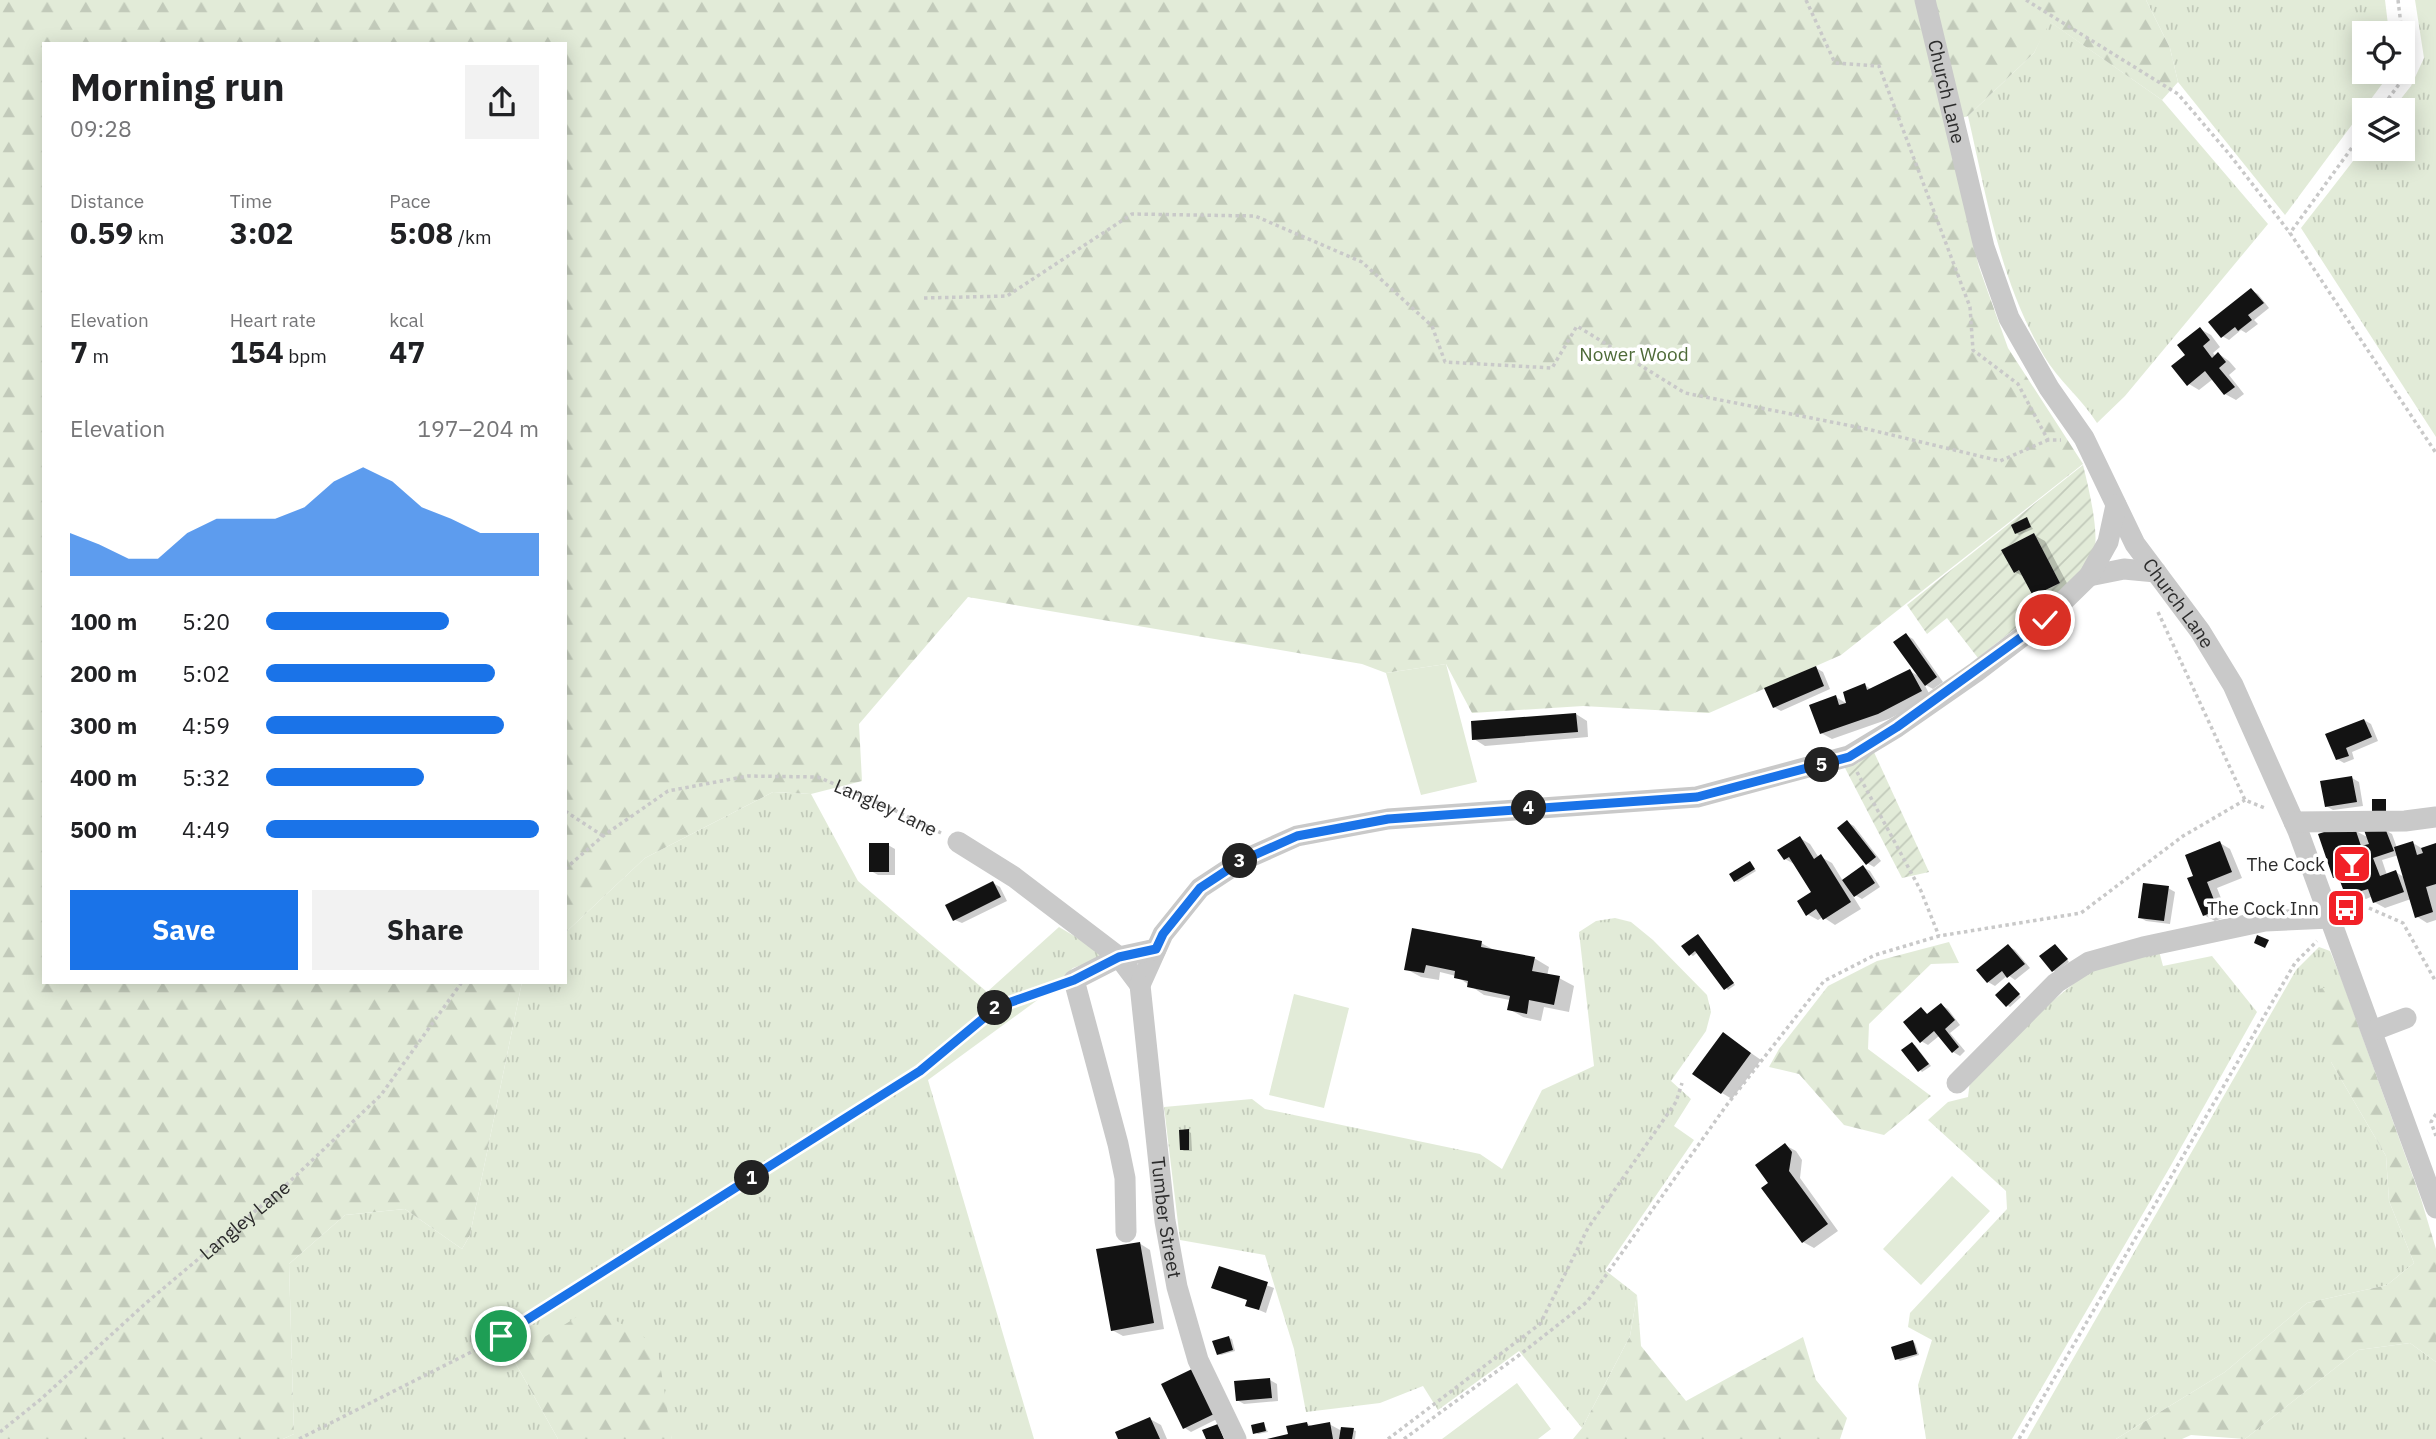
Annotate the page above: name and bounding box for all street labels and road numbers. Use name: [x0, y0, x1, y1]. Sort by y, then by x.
street label: Church Lane: [1923, 37, 1971, 146]
street label: Church Lane: [2138, 553, 2220, 653]
street label: Langley Lane: [830, 773, 941, 841]
street label: Tumber Street: [1146, 1156, 1187, 1280]
street label: Langley Lane: [195, 1175, 295, 1265]

